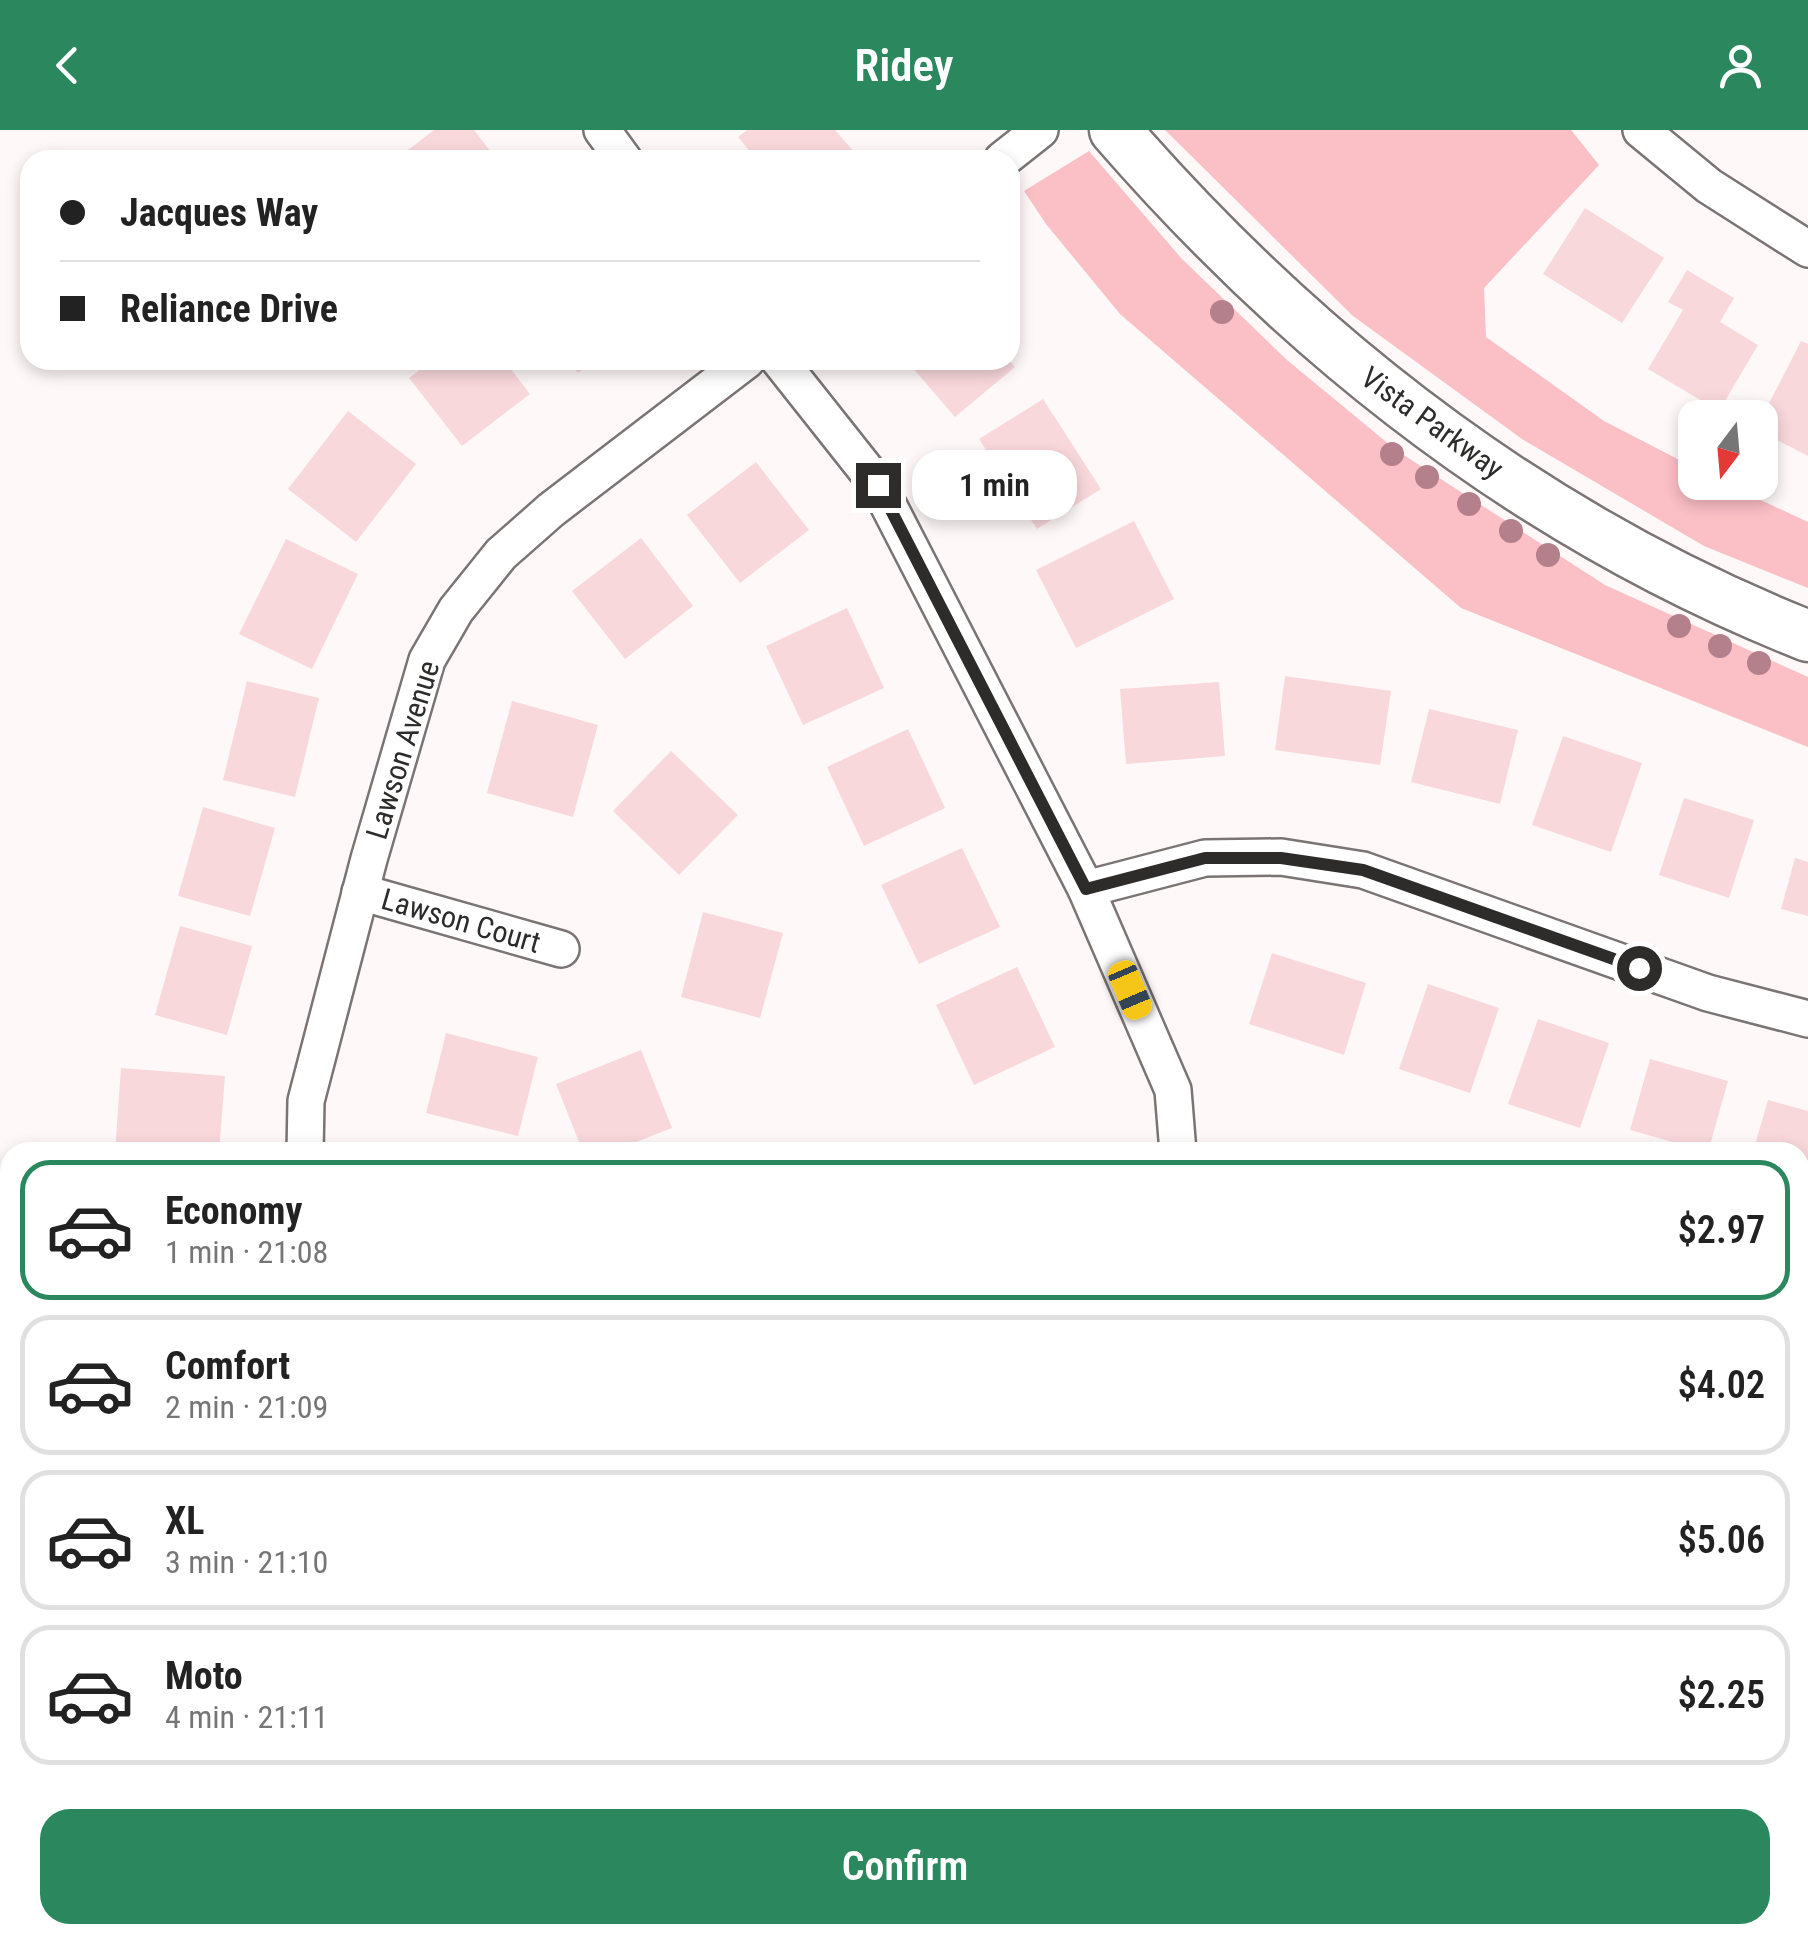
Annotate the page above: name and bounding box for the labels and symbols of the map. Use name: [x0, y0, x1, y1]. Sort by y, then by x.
street label: Vista Parkway: [1354, 359, 1510, 486]
north arrow: [1678, 400, 1778, 500]
callout: 1 min: [913, 450, 1078, 520]
route end: [856, 463, 901, 508]
street label: Lawson Avenue: [359, 656, 446, 843]
street label: Lawson Court: [378, 881, 545, 960]
route start: [1617, 946, 1662, 991]
car: [1104, 957, 1156, 1023]

